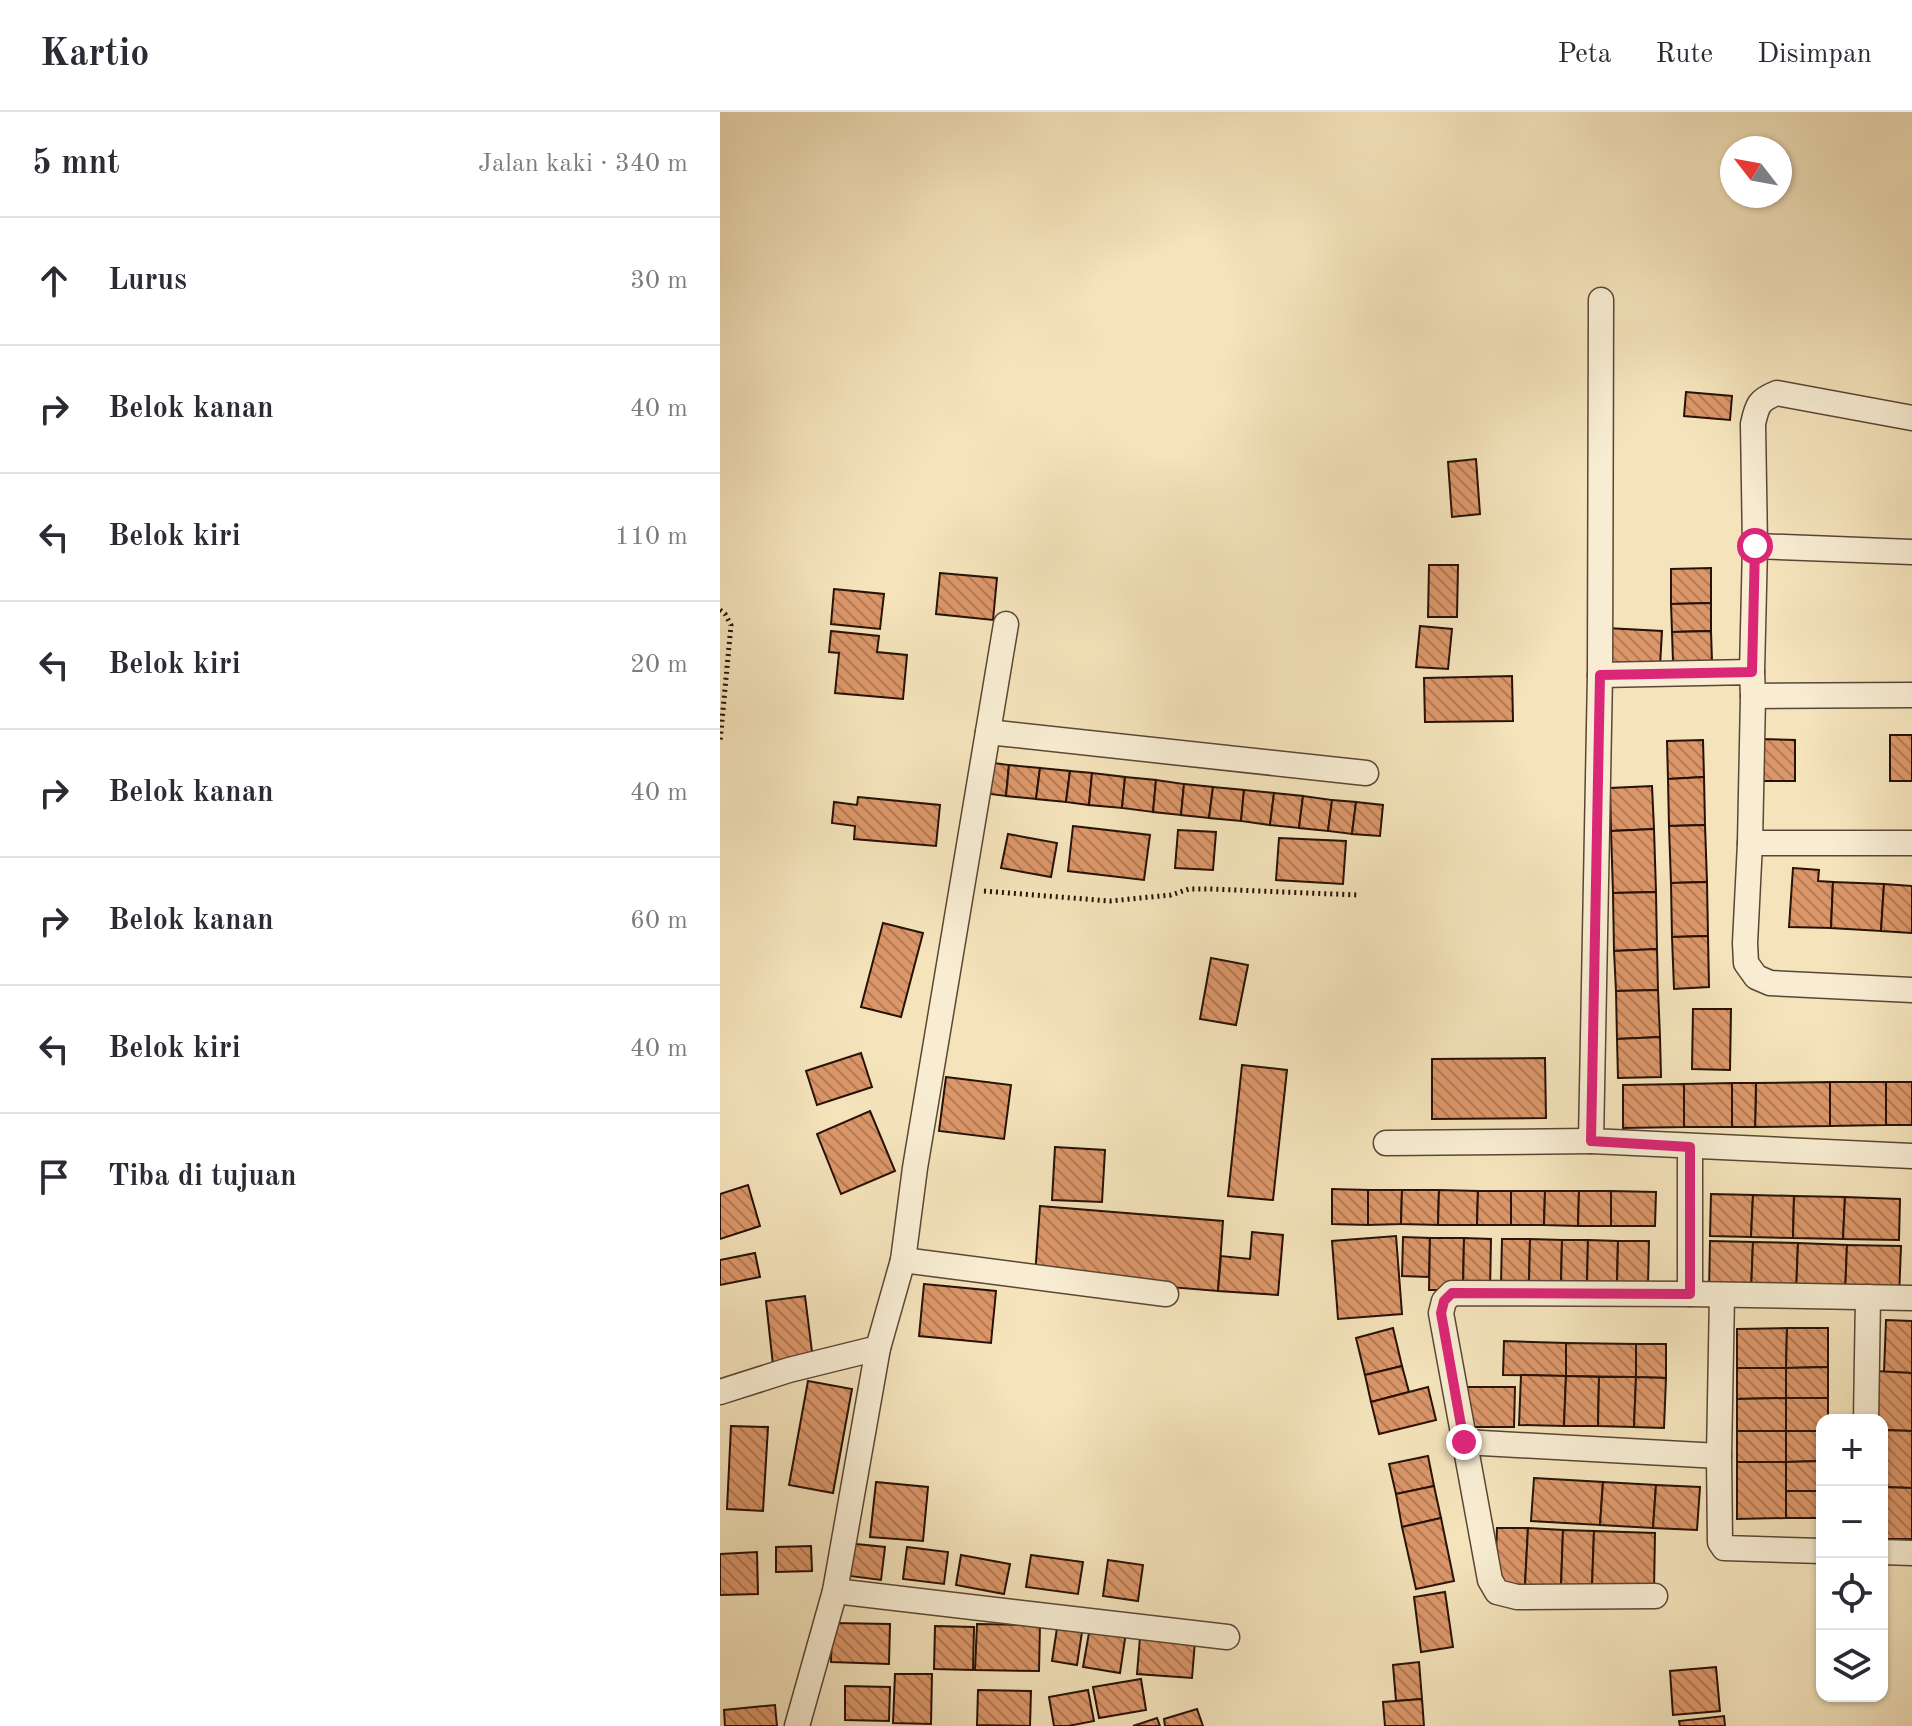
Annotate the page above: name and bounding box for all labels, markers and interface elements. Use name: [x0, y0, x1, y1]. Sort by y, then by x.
text: Kartio: [40, 36, 149, 74]
text: Peta: [1557, 41, 1612, 69]
text: Rute: [1656, 41, 1713, 69]
text: Disimpan: [1757, 41, 1872, 69]
north arrow: [1720, 136, 1792, 208]
text: 5 mnt: [32, 147, 120, 181]
text: Jalan kaki · 340 m: [478, 151, 688, 177]
icon: ahead: [32, 259, 76, 303]
text: Lurus: [108, 266, 187, 296]
text: 30 m: [630, 268, 688, 294]
icon: right: [32, 387, 76, 431]
text: Belok kanan: [108, 394, 274, 424]
text: 40 m: [630, 396, 688, 422]
icon: left: [32, 515, 76, 559]
text: Belok kiri: [108, 522, 241, 552]
text: 110 m: [615, 524, 688, 550]
route start: [1737, 528, 1773, 564]
icon: left: [32, 643, 76, 687]
text: Belok kiri: [108, 650, 241, 680]
text: 20 m: [630, 652, 688, 678]
icon: right: [32, 771, 76, 815]
text: Belok kanan: [108, 778, 274, 808]
text: 40 m: [630, 780, 688, 806]
icon: right: [32, 899, 76, 943]
text: Belok kanan: [108, 906, 274, 936]
text: 60 m: [630, 908, 688, 934]
icon: left: [32, 1027, 76, 1071]
text: Belok kiri: [108, 1034, 241, 1064]
text: 40 m: [630, 1036, 688, 1062]
icon: arrive: [32, 1155, 76, 1199]
text: Tiba di tujuan: [108, 1162, 297, 1192]
map controls: [1816, 1414, 1888, 1702]
button: +: [1816, 1414, 1888, 1486]
route end: [1446, 1424, 1482, 1460]
button: −: [1816, 1486, 1888, 1558]
button: locate: [1816, 1558, 1888, 1630]
button: layers: [1816, 1630, 1888, 1702]

